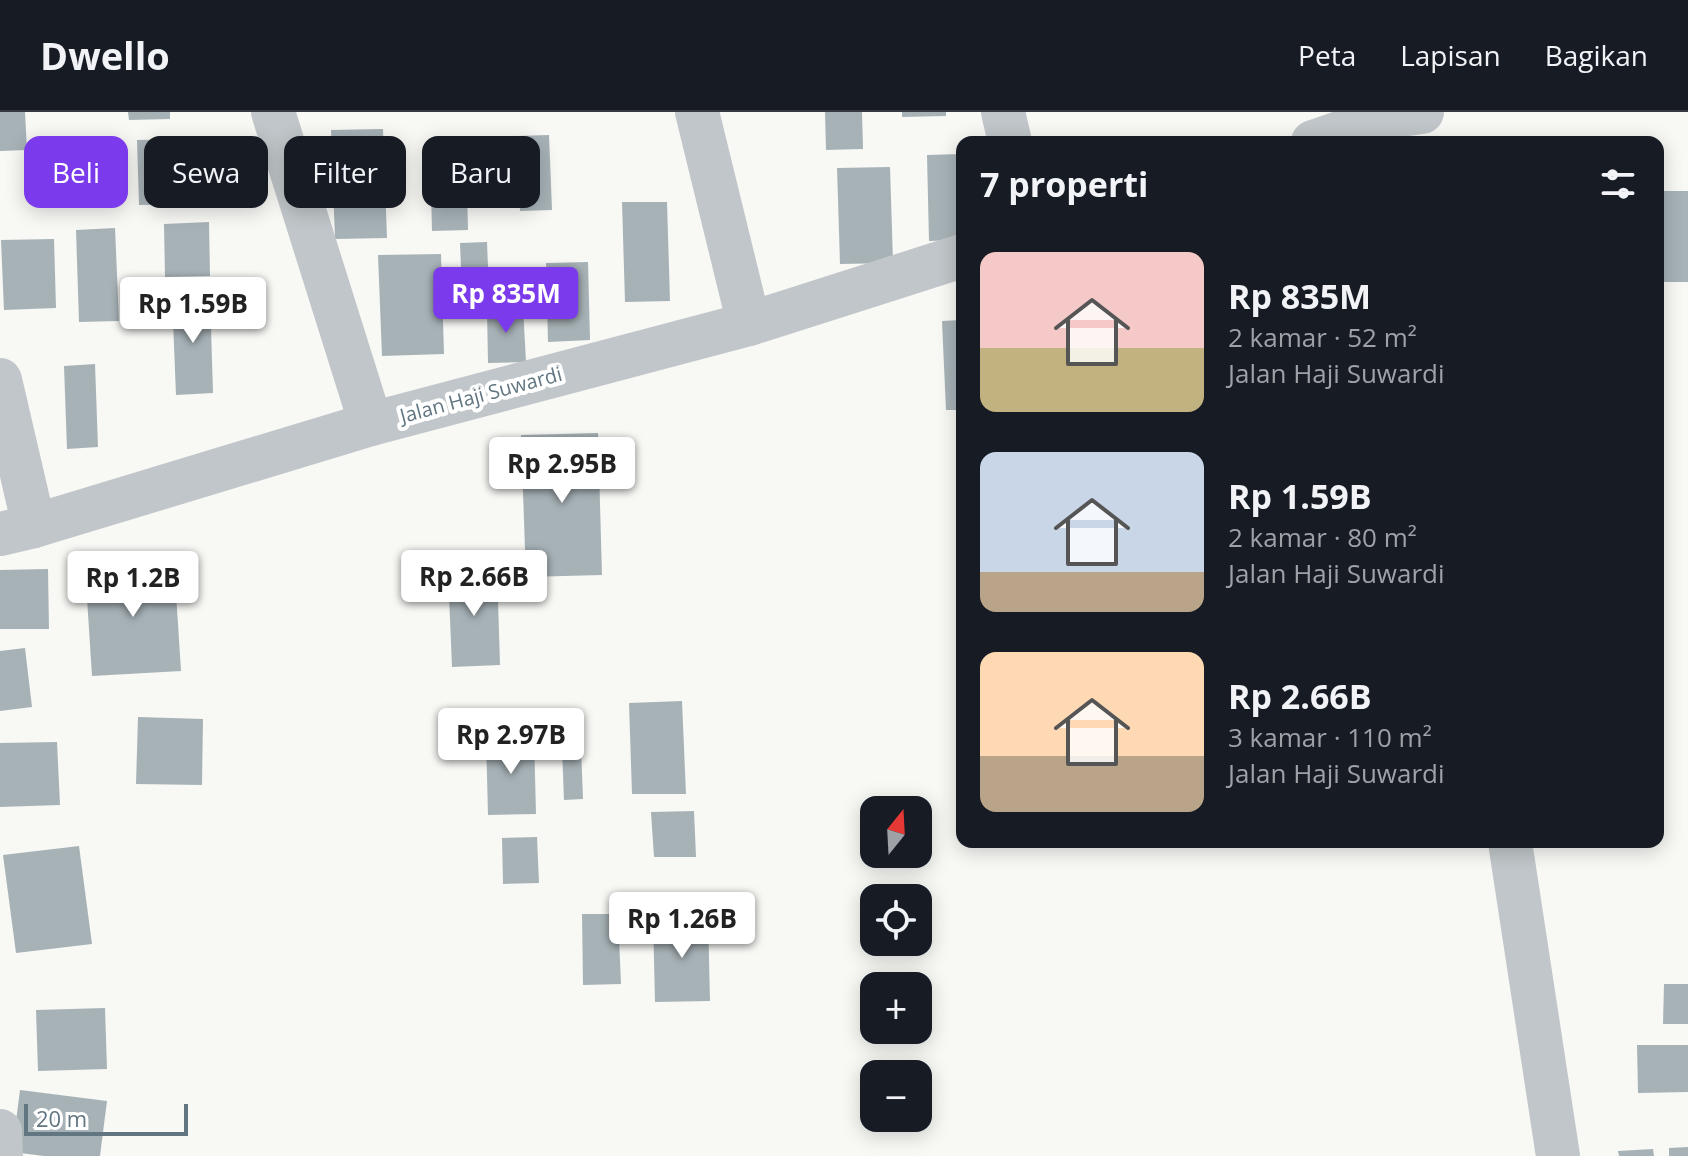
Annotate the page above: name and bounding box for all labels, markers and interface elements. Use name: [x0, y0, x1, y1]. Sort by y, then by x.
text: Dwello: [40, 29, 170, 81]
text: Peta: [1298, 36, 1356, 74]
text: Lapisan: [1400, 36, 1501, 74]
text: Bagikan: [1545, 36, 1648, 74]
chip: Beli: [24, 136, 128, 208]
chip: Sewa: [144, 136, 268, 208]
chip: Filter: [284, 136, 406, 208]
chip: Baru: [422, 136, 540, 208]
text: 7 properti: [980, 161, 1148, 207]
icon: filters: [1596, 162, 1640, 206]
pin: Rp 835M: [432, 267, 580, 335]
text: Rp 835M: [1228, 273, 1371, 319]
text: Rp 835M: [451, 275, 561, 311]
pin: Rp 1.59B: [110, 277, 276, 345]
icon: home: [1044, 284, 1140, 380]
text: Rp 1.59B: [138, 285, 248, 321]
text: 2 kamar · 52 m²: [1228, 319, 1417, 355]
text: Jalan Haji Suwardi: [1228, 355, 1445, 391]
street label: Jalan Haji Suwardi: [395, 360, 565, 430]
pin: Rp 2.95B: [479, 437, 645, 505]
text: Rp 2.95B: [507, 445, 617, 481]
text: Rp 1.59B: [1228, 473, 1372, 519]
icon: home: [1044, 484, 1140, 580]
text: 2 kamar · 80 m²: [1228, 519, 1417, 555]
pin: Rp 2.66B: [391, 550, 557, 618]
pin: Rp 1.2B: [59, 551, 207, 619]
text: Jalan Haji Suwardi: [1228, 555, 1445, 591]
text: Rp 2.66B: [419, 558, 529, 594]
text: Rp 1.2B: [86, 559, 181, 595]
text: Rp 2.66B: [1228, 673, 1372, 719]
icon: home: [1044, 684, 1140, 780]
pin: Rp 2.97B: [428, 708, 594, 776]
text: Rp 2.97B: [456, 716, 566, 752]
text: 3 kamar · 110 m²: [1228, 719, 1432, 755]
text: Jalan Haji Suwardi: [1228, 755, 1445, 791]
north arrow: [860, 796, 932, 868]
map controls: [860, 796, 932, 1132]
button: locate: [860, 884, 932, 956]
pin: Rp 1.26B: [599, 892, 765, 960]
text: Rp 1.26B: [627, 900, 737, 936]
button: +: [860, 972, 932, 1044]
button: −: [860, 1060, 932, 1132]
scale bar: [24, 1100, 188, 1136]
text: 20 m: [36, 1103, 87, 1133]

